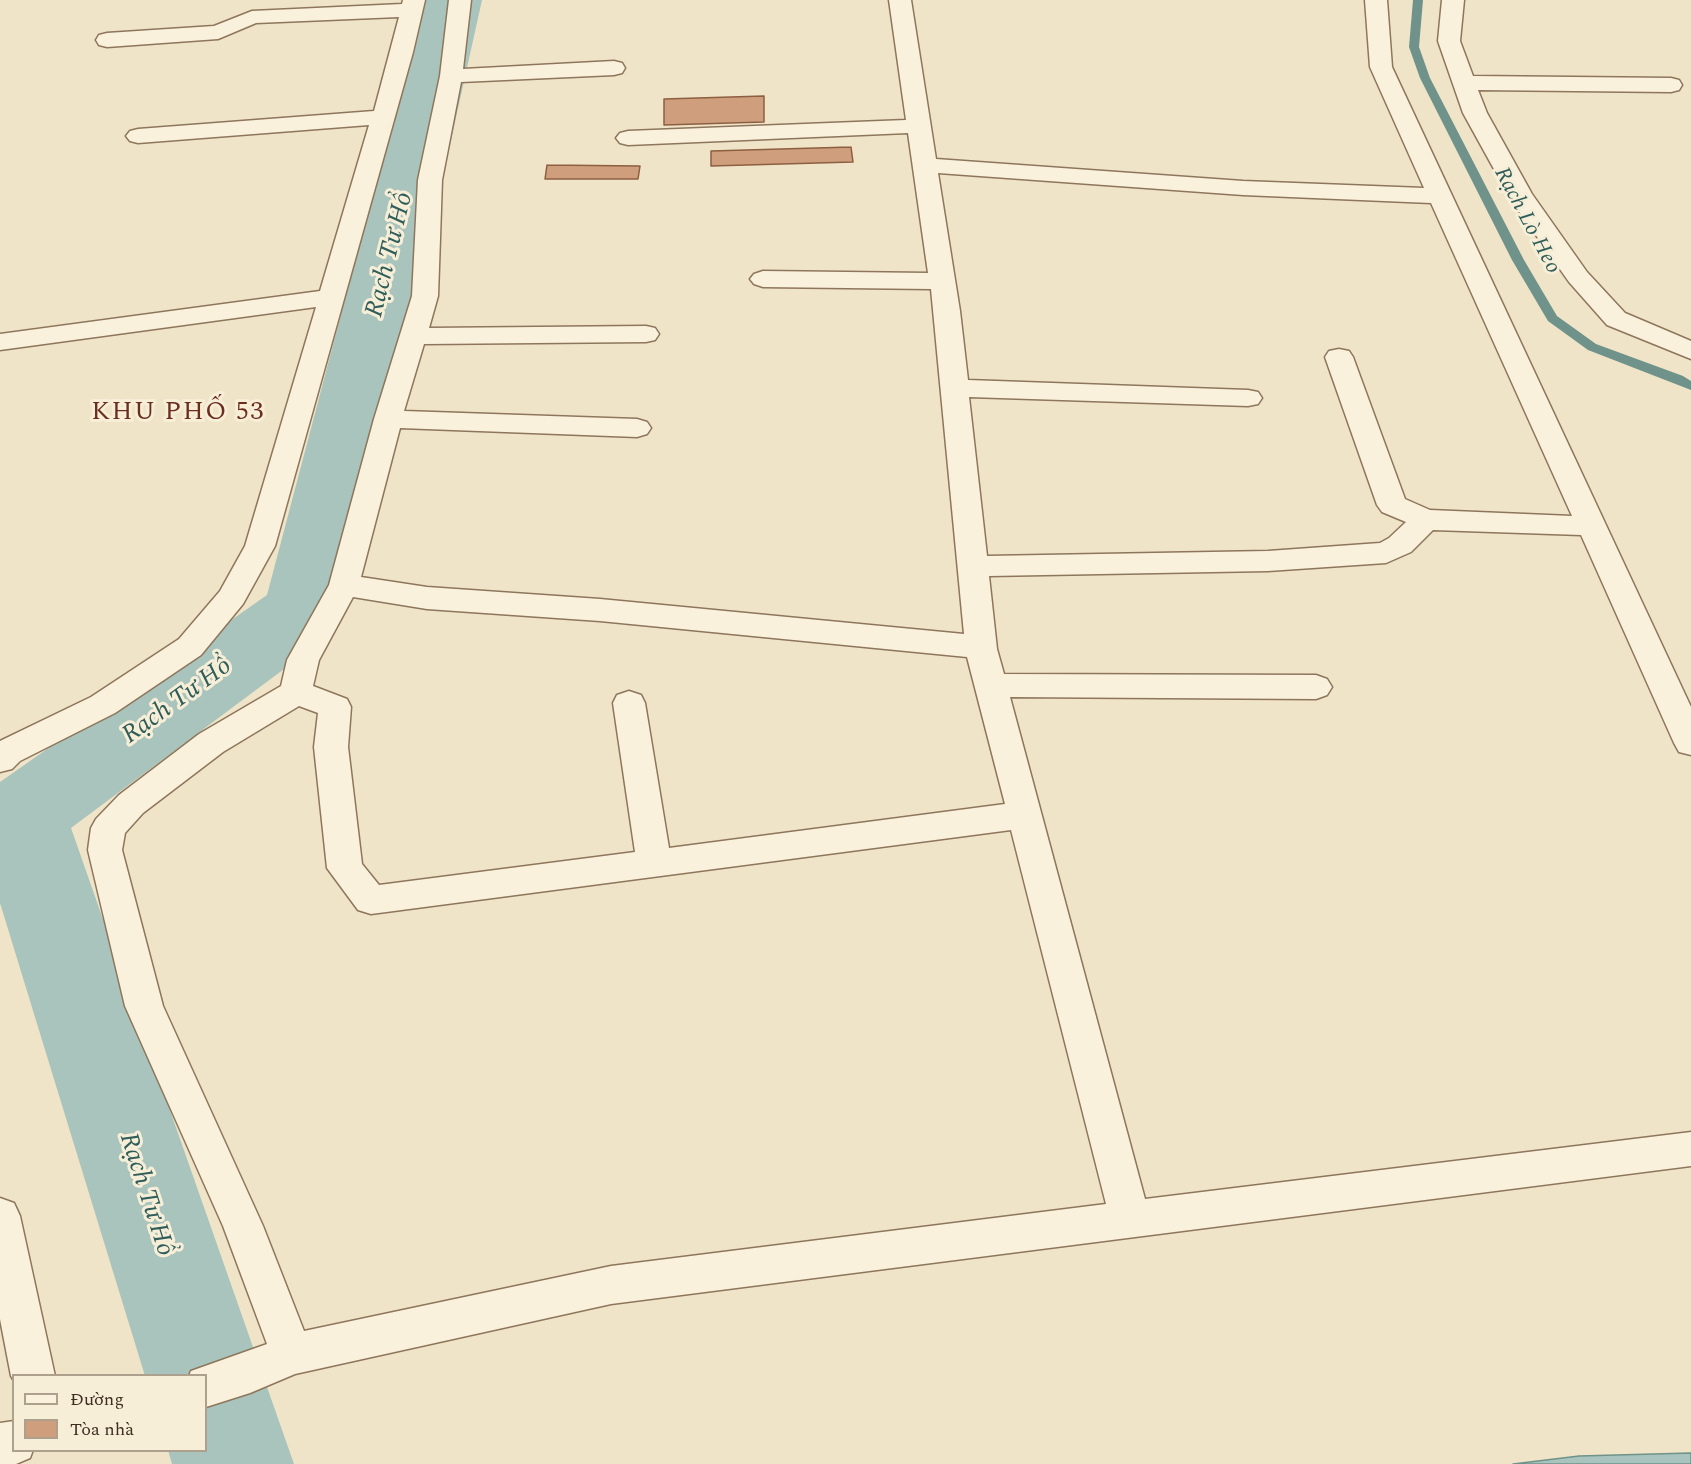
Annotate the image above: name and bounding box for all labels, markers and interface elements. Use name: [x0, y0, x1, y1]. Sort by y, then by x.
water label: Rạch Lò Heo: [1487, 163, 1565, 279]
water label: Rạch Tư Hổ: [360, 189, 422, 321]
district label: KHU PHỐ 53: [91, 398, 265, 430]
water label: Rạch Tư Hổ: [117, 652, 239, 752]
water label: Rạch Tư Hổ: [110, 1129, 180, 1261]
legend: [12, 1374, 207, 1452]
text: Đường: [70, 1386, 124, 1413]
text: Tòa nhà: [70, 1416, 134, 1443]

